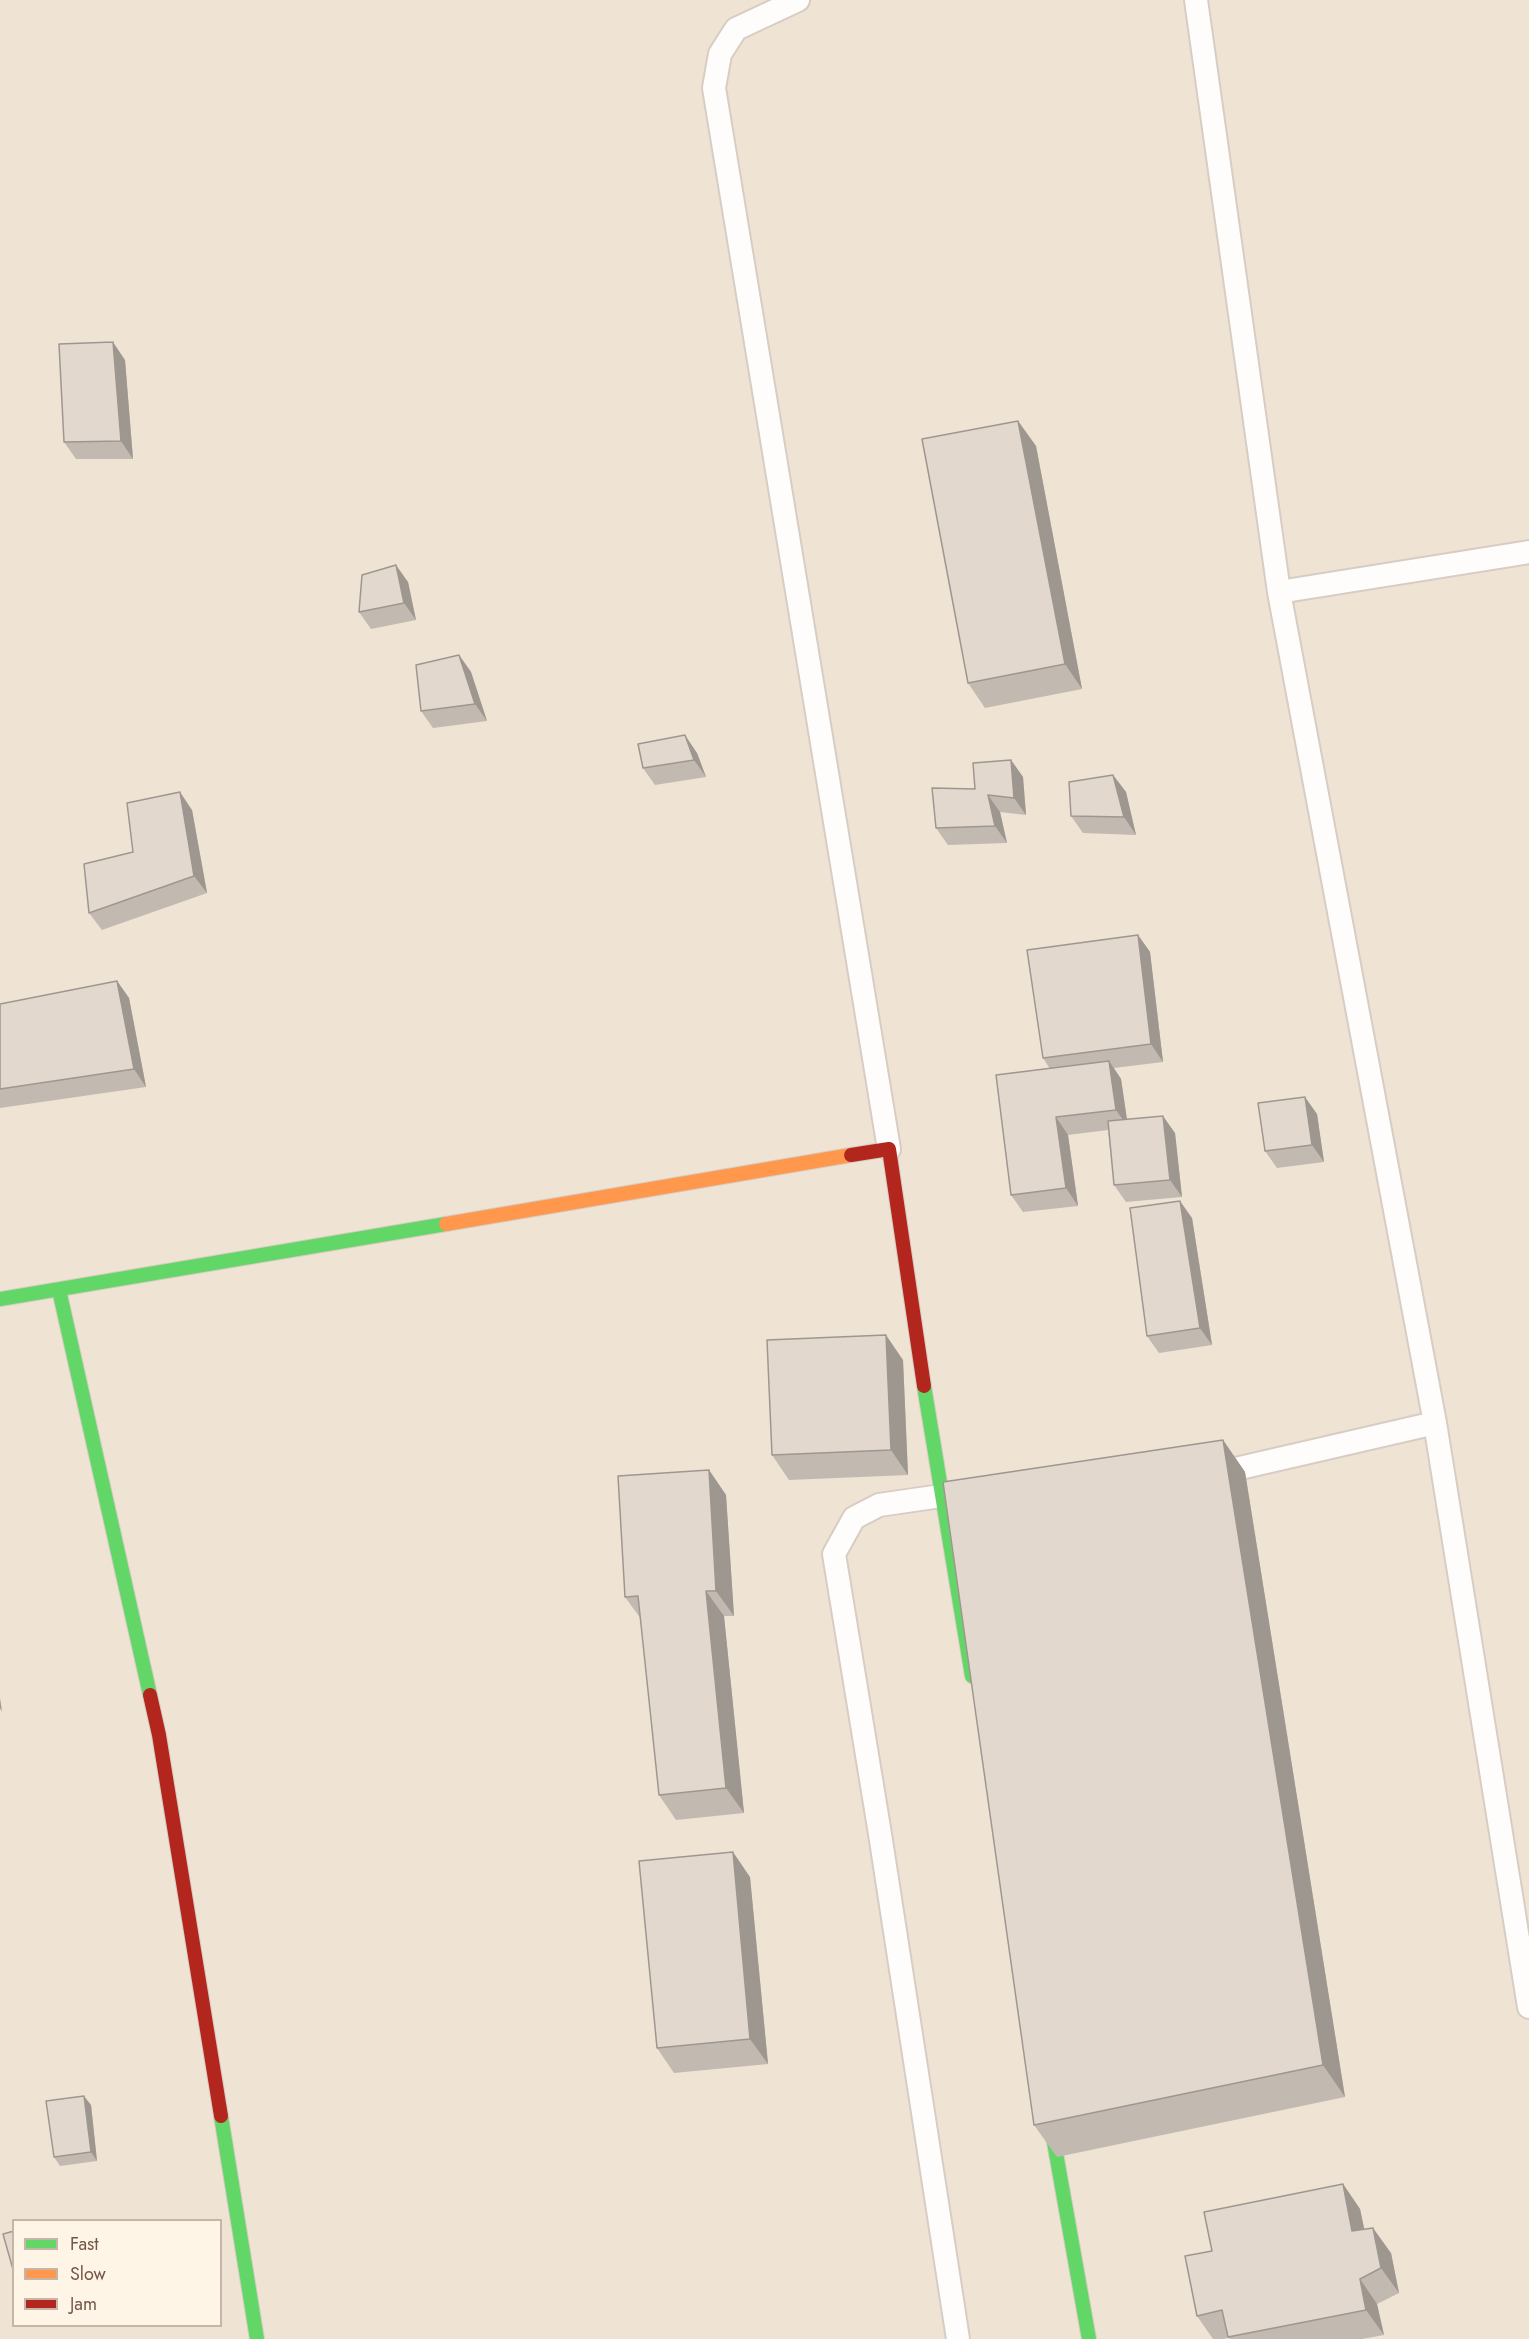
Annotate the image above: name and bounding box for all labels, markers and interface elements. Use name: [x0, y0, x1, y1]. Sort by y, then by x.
legend: [12, 2219, 222, 2327]
text: Fast: [70, 2231, 99, 2257]
text: Slow: [70, 2261, 106, 2287]
text: Jam: [70, 2291, 97, 2317]

